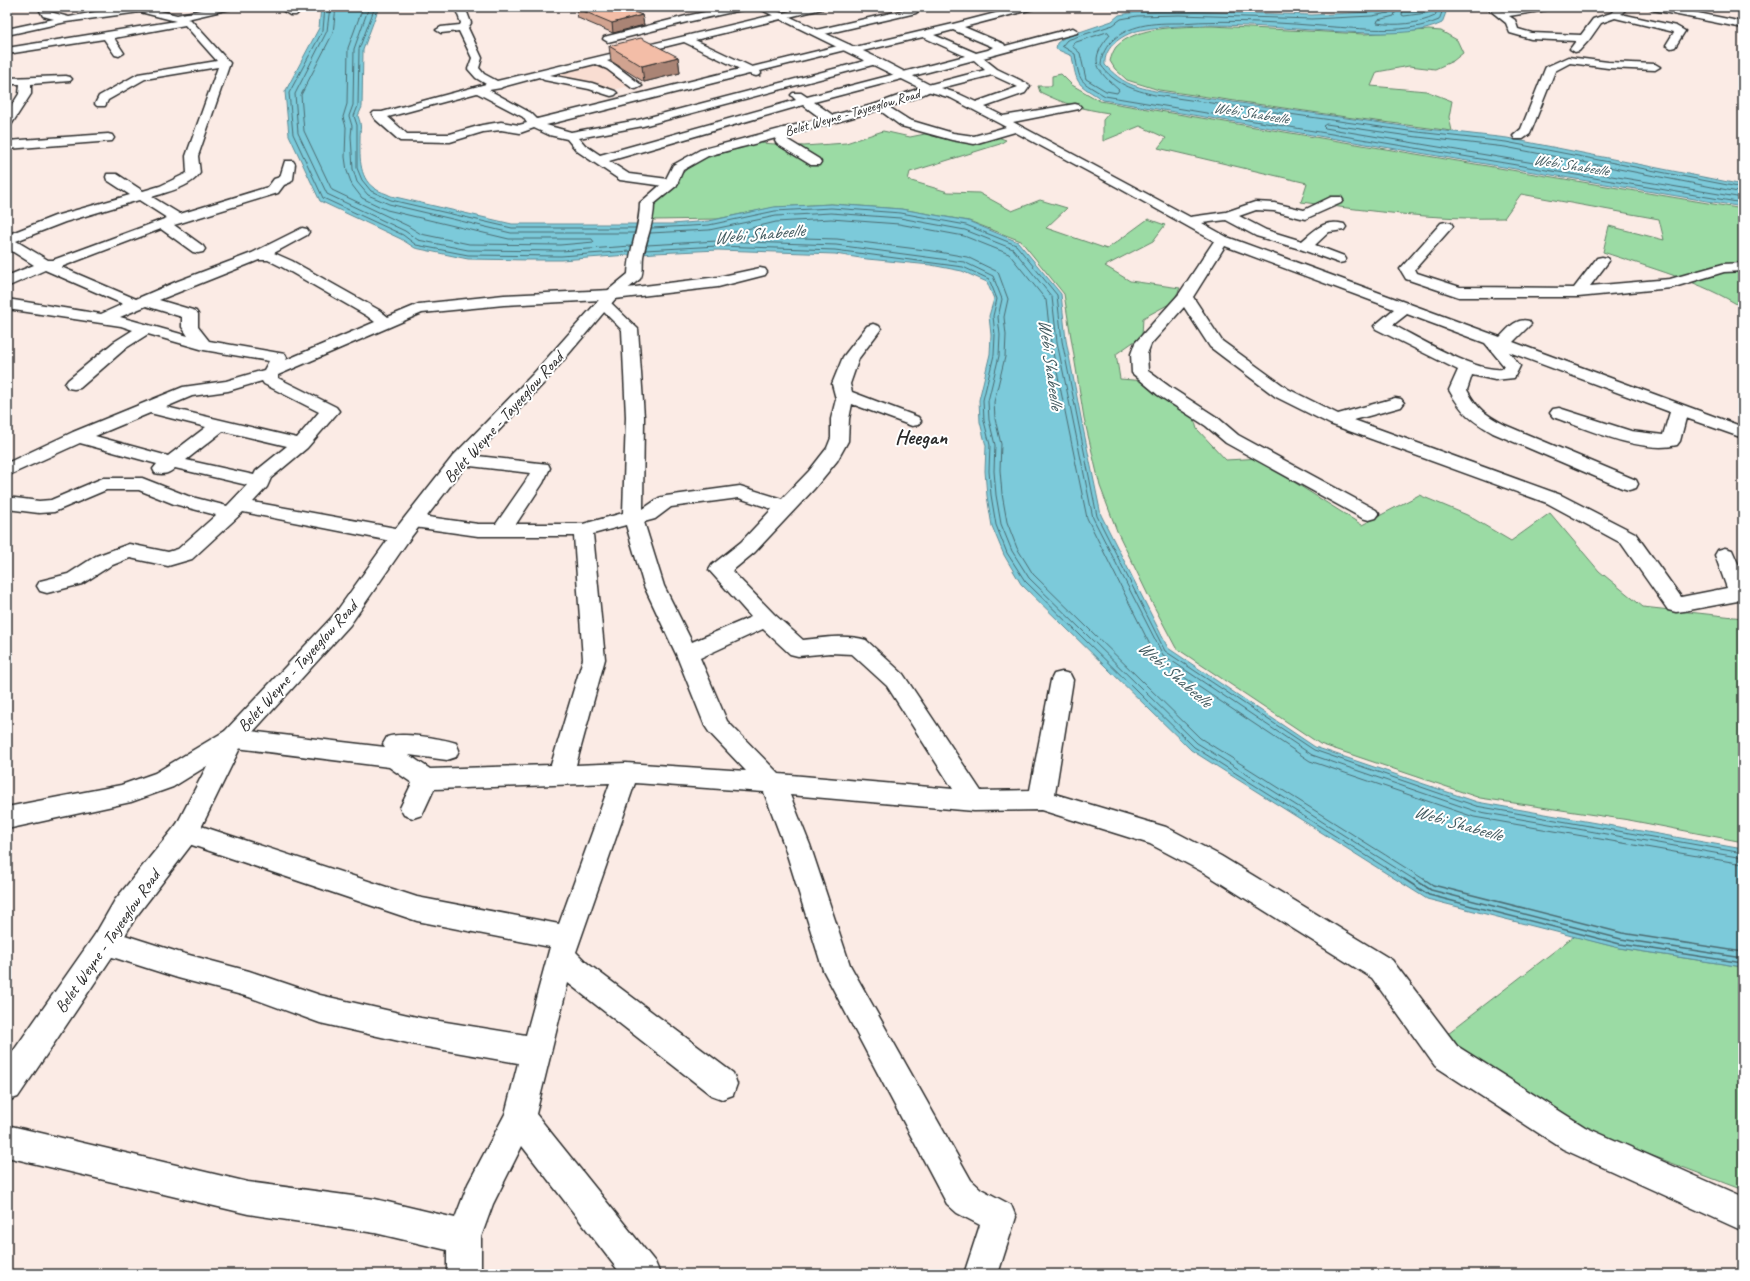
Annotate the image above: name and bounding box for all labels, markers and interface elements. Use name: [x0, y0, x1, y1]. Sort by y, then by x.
street label: Belet Weyne - Tayeeglow Road: [783, 84, 924, 140]
water label: Webi Shabeelle: [1212, 98, 1292, 129]
water label: Webi Shabeelle: [1532, 150, 1612, 181]
water label: Webi Shabeelle: [713, 219, 808, 249]
water label: Webi Shabeelle: [1034, 318, 1069, 413]
street label: Belet Weyne - Tayeeglow Road: [439, 345, 570, 487]
district label: Heegan: [895, 424, 947, 450]
street label: Belet Weyne - Tayeeglow Road: [233, 594, 364, 736]
water label: Webi Shabeelle: [1134, 636, 1219, 714]
water label: Webi Shabeelle: [1412, 800, 1507, 847]
street label: Belet Weyne - Tayeeglow Road: [50, 863, 167, 1017]

